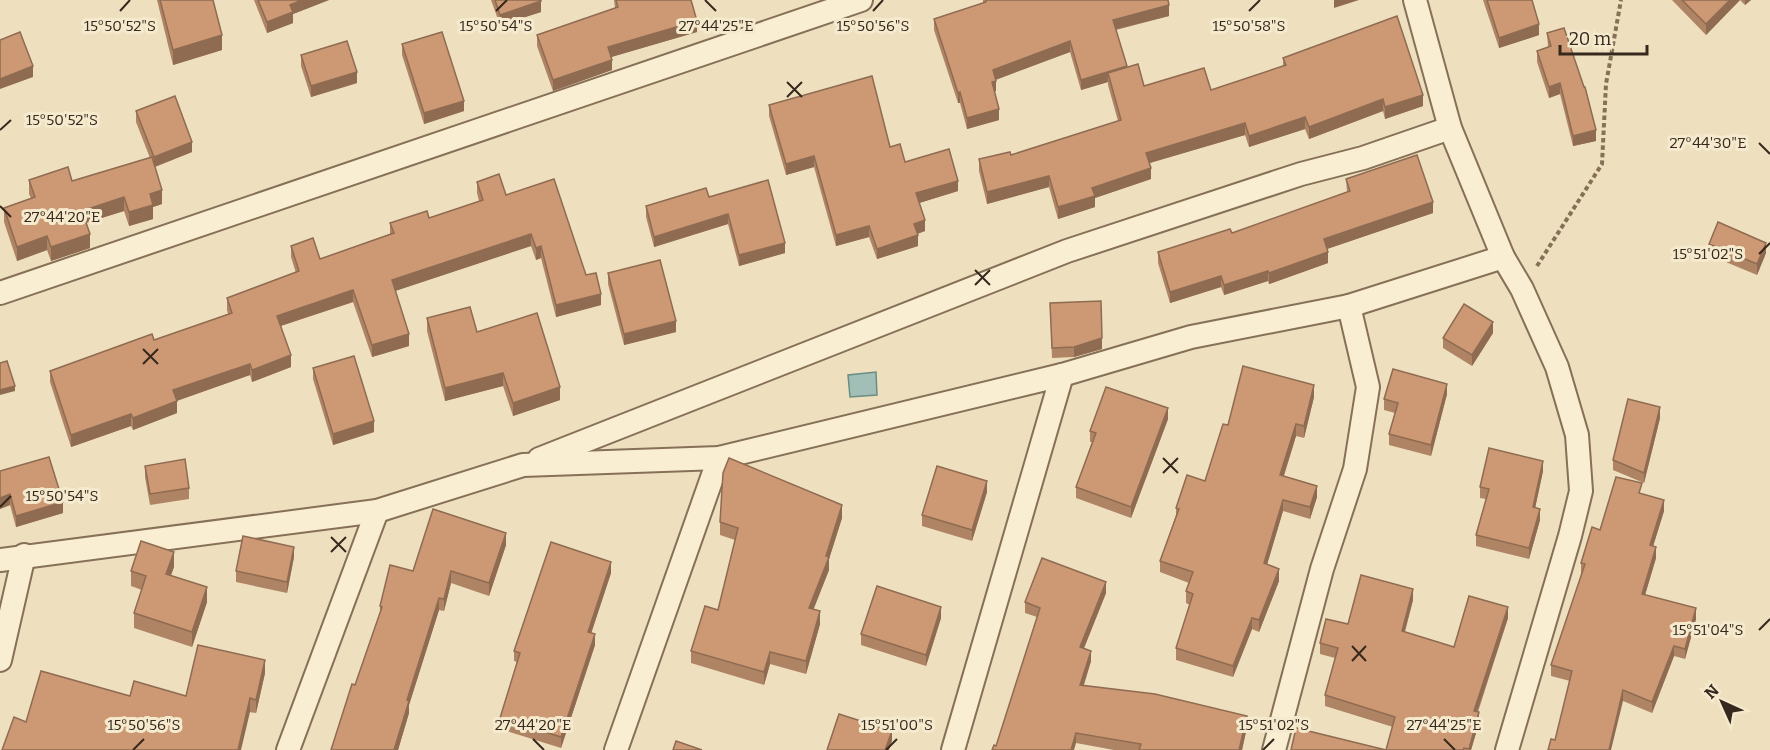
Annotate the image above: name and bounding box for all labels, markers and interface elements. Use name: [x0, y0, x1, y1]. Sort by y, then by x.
text: 15°50'52"S: [84, 17, 156, 35]
text: 15°50'54"S: [459, 17, 533, 35]
text: 27°44'25"E: [679, 17, 754, 35]
text: 15°50'56"S: [836, 17, 910, 35]
text: 15°50'58"S: [1212, 17, 1286, 35]
scale bar: [1560, 18, 1647, 56]
text: 20 m: [1569, 28, 1611, 50]
text: 15°50'52"S: [26, 111, 98, 129]
text: 27°44'30"E: [1670, 134, 1747, 152]
text: 27°44'20"E: [24, 208, 100, 226]
text: 15°51'02"S: [1673, 245, 1743, 263]
text: 15°50'54"S: [25, 487, 99, 505]
text: 15°51'04"S: [1672, 621, 1744, 639]
north arrow: [1692, 672, 1752, 732]
text: N: [1701, 681, 1723, 703]
text: 15°50'56"S: [107, 716, 181, 734]
text: 27°44'20"E: [495, 716, 571, 734]
text: 15°51'00"S: [861, 716, 933, 734]
text: 15°51'02"S: [1239, 716, 1309, 734]
text: 27°44'25"E: [1407, 716, 1482, 734]

